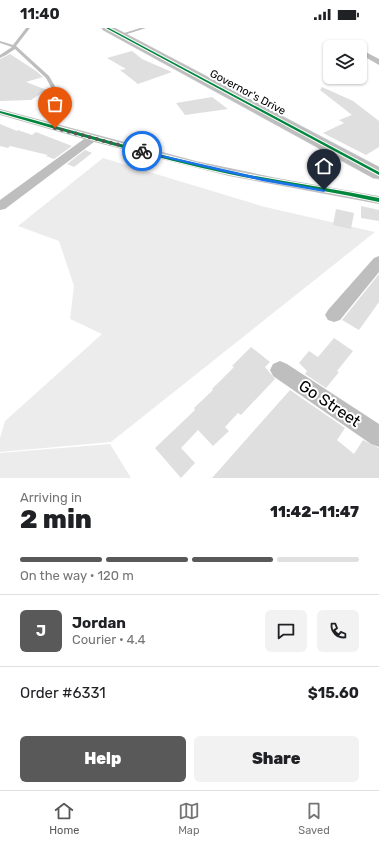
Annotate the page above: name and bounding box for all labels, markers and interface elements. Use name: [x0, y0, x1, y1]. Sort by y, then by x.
text: 11:40: [20, 5, 60, 23]
map controls: [323, 40, 367, 84]
button: layers: [323, 40, 367, 84]
street label: Governor's Drive: [208, 67, 288, 118]
pin: [38, 87, 72, 128]
icon: bag: [44, 93, 66, 115]
courier: [122, 131, 162, 171]
icon: bike: [131, 140, 153, 162]
pin: [307, 149, 341, 190]
icon: home: [313, 155, 335, 177]
street label: Go Street: [295, 376, 364, 431]
text: Arriving in: [20, 490, 82, 505]
text: 11:42–11:47: [270, 503, 359, 521]
text: 2 min: [20, 504, 92, 535]
text: On the way · 120 m: [20, 568, 134, 583]
button: chat: [265, 610, 307, 652]
button: phone: [317, 610, 359, 652]
text: Jordan: [72, 614, 126, 632]
text: J: [36, 622, 46, 640]
text: Courier · 4.4: [72, 632, 146, 647]
text: Order #6331: [20, 684, 106, 702]
text: $15.60: [308, 684, 359, 702]
button: Help: [20, 736, 186, 782]
button: Share: [194, 736, 359, 782]
tab: Home: [49, 800, 79, 837]
tab: Map: [178, 800, 200, 837]
tab: Saved: [298, 800, 330, 837]

